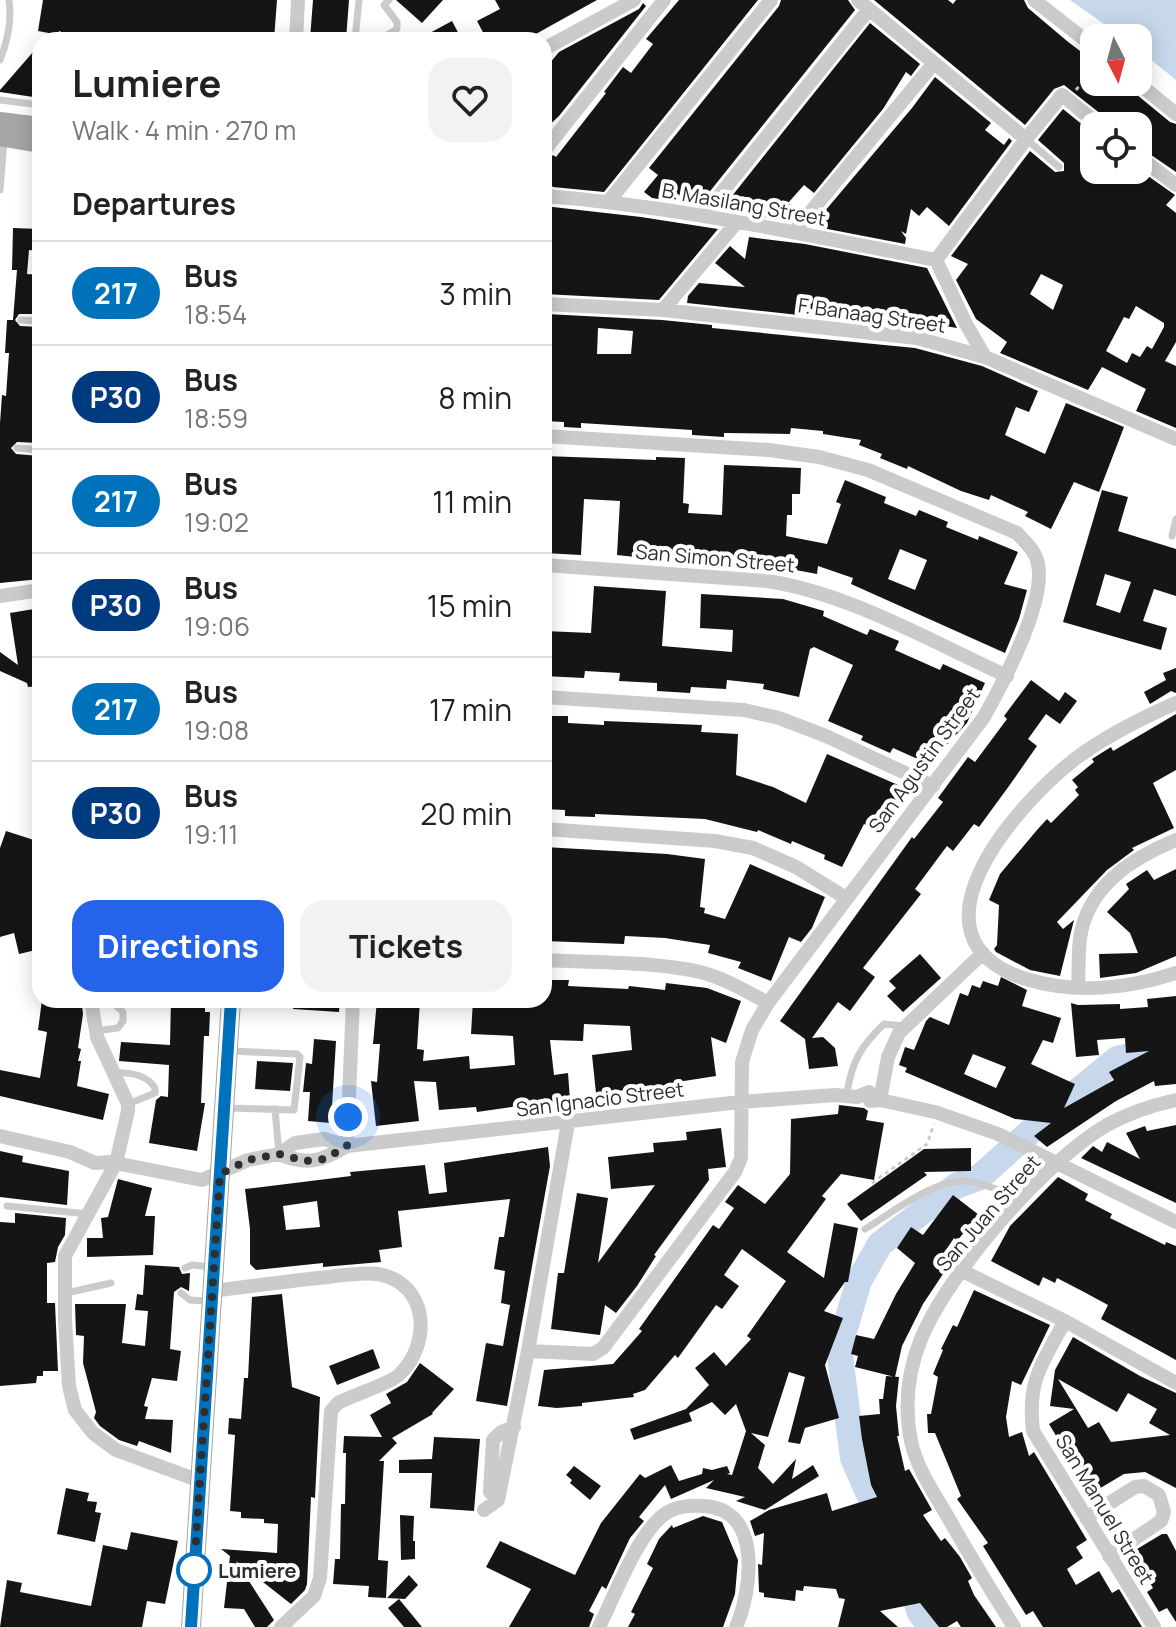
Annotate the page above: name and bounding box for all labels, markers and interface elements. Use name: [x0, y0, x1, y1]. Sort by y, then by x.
north arrow: [1080, 24, 1152, 96]
map controls: [1080, 24, 1152, 184]
text: Lumiere: [72, 56, 221, 108]
button: heart: [428, 58, 512, 142]
text: Walk · 4 min · 270 m: [72, 112, 296, 148]
button: locate: [1080, 112, 1152, 184]
street label: B. Masilang Street: [660, 176, 828, 232]
text: Departures: [72, 183, 236, 224]
text: Bus: [184, 255, 238, 296]
text: 3 min: [439, 273, 512, 314]
text: 217: [94, 274, 138, 312]
street label: F. Banaag Street: [796, 291, 948, 339]
text: 18:54: [184, 296, 247, 332]
text: Bus: [184, 359, 238, 400]
text: 8 min: [438, 377, 512, 418]
text: P30: [90, 378, 142, 416]
text: 18:59: [184, 400, 248, 436]
text: Bus: [184, 463, 238, 504]
text: 11 min: [432, 481, 512, 522]
text: 217: [94, 482, 138, 520]
text: 19:02: [184, 504, 249, 540]
street label: San Simon Street: [634, 538, 796, 578]
text: Bus: [184, 567, 238, 608]
text: 15 min: [427, 585, 512, 626]
text: P30: [90, 586, 142, 624]
text: 19:06: [184, 608, 250, 644]
text: Bus: [184, 671, 238, 712]
street label: San Agustin Street: [862, 682, 986, 838]
text: 17 min: [429, 689, 512, 730]
text: 217: [94, 690, 138, 728]
text: 19:08: [184, 712, 249, 748]
text: Bus: [184, 775, 238, 816]
text: 20 min: [420, 793, 512, 834]
text: P30: [90, 794, 142, 832]
text: 19:11: [184, 816, 238, 852]
button: Directions: [72, 900, 284, 992]
button: Tickets: [300, 900, 512, 992]
street label: San Ignacio Street: [515, 1075, 685, 1123]
your location: [328, 1097, 368, 1137]
street label: San Juan Street: [930, 1149, 1046, 1277]
street label: San Manuel Street: [1050, 1429, 1160, 1589]
marker: Lumiere: [177, 1553, 211, 1587]
place label: Lumiere: [218, 1557, 297, 1584]

